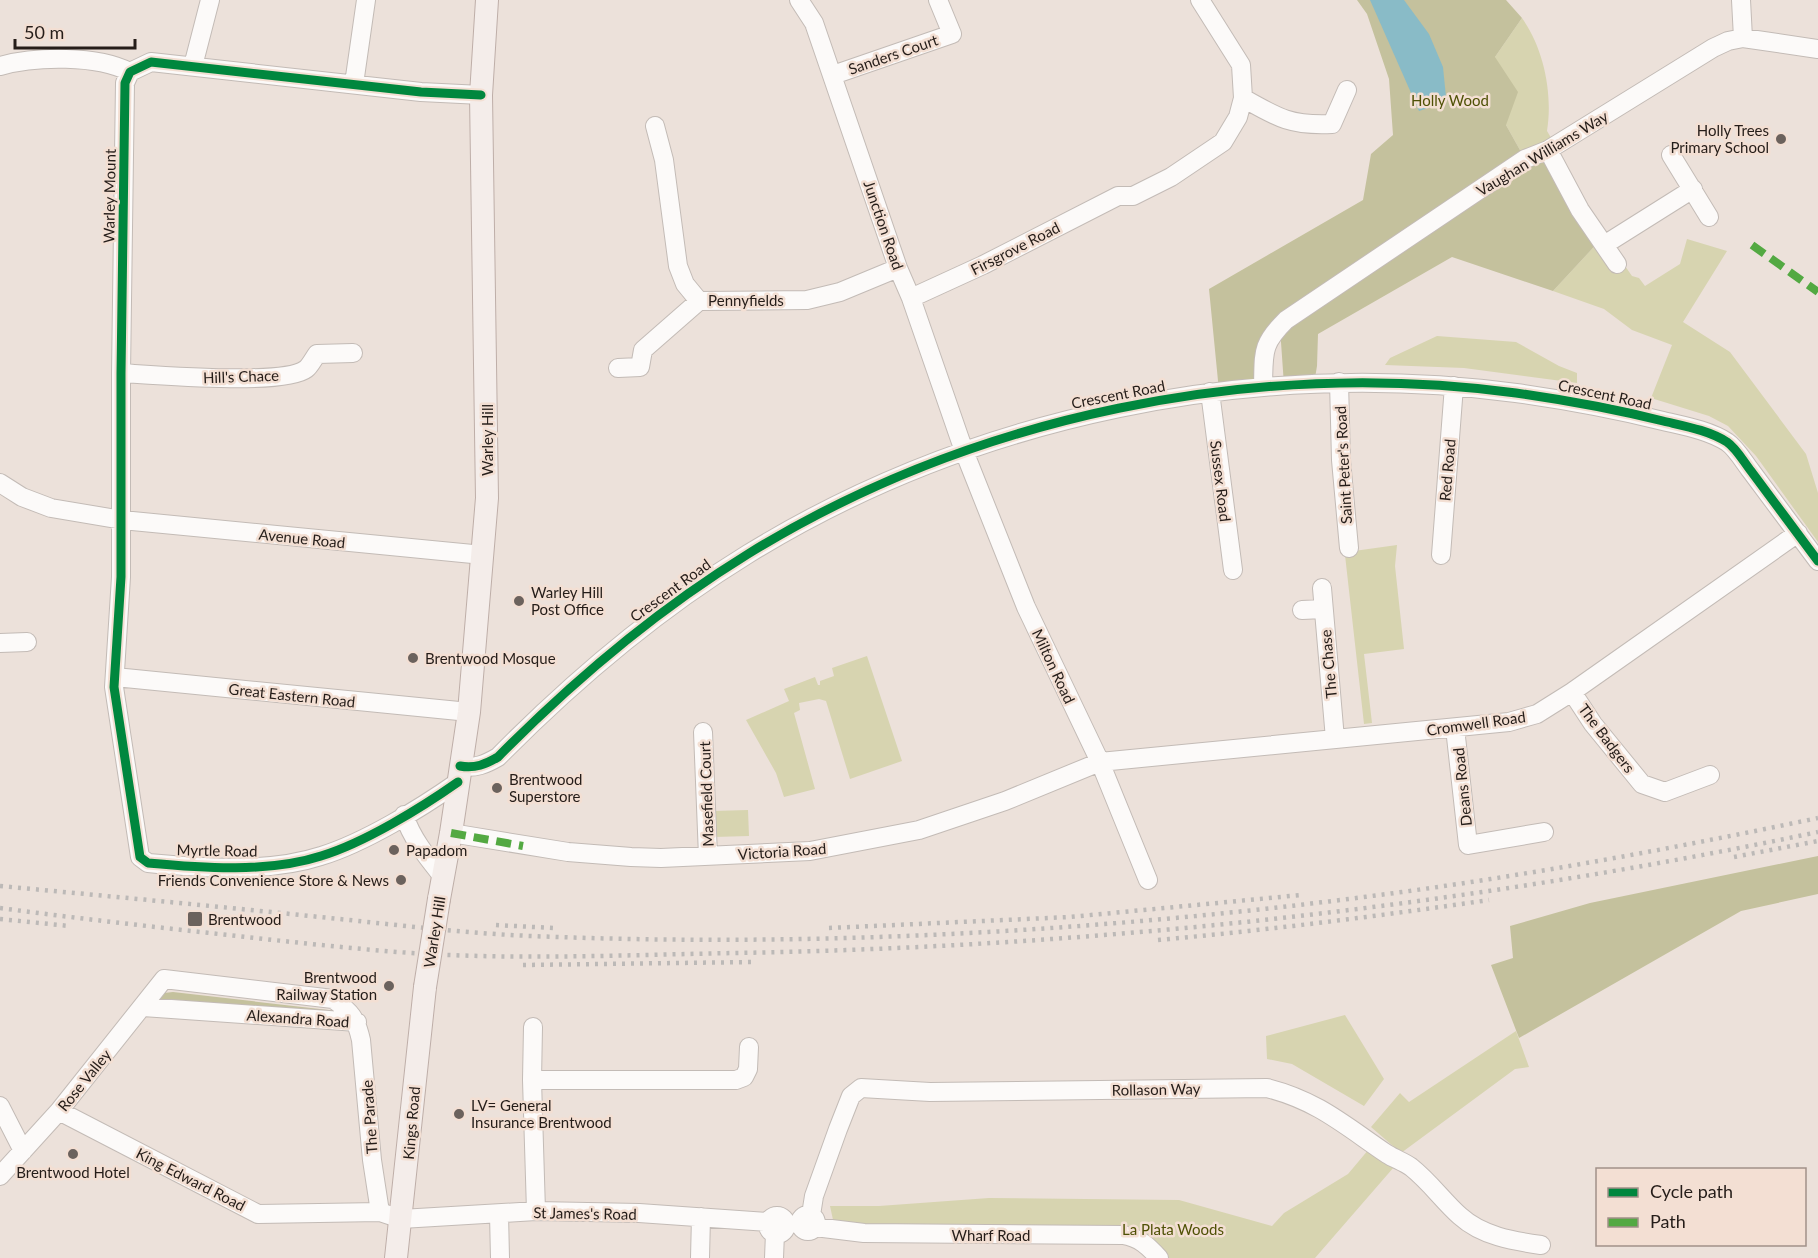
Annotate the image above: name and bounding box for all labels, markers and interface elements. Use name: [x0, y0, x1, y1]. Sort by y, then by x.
scale bar: [15, 12, 135, 50]
text: 50 m: [24, 21, 64, 43]
street label: Sanders Court: [846, 30, 941, 78]
park label: Holly Wood: [1411, 91, 1489, 109]
street label: Vaughan Williams Way: [1473, 107, 1611, 199]
place label: Holly Trees Primary School: [1670, 121, 1769, 156]
marker: Holly Trees Primary School: [1774, 132, 1788, 146]
street label: Warley Mount: [99, 148, 119, 243]
street label: Junction Road: [860, 178, 908, 272]
street label: Firsgrove Road: [967, 218, 1063, 278]
street label: Pennyfields: [708, 291, 784, 309]
street label: Hill's Chace: [203, 366, 279, 386]
street label: Crescent Road: [1557, 375, 1653, 413]
street label: Crescent Road: [1070, 376, 1166, 412]
street label: Warley Hill: [478, 404, 496, 476]
street label: Saint Peter's Road: [1331, 405, 1355, 525]
street label: Red Road: [1435, 438, 1459, 502]
street label: Sussex Road: [1207, 439, 1235, 523]
street label: Avenue Road: [258, 525, 346, 551]
street label: Crescent Road: [626, 555, 714, 625]
place label: Warley Hill Post Office: [531, 583, 604, 618]
marker: Warley Hill Post Office: [512, 594, 526, 608]
street label: Milton Road: [1029, 626, 1079, 706]
street label: The Chase: [1316, 629, 1340, 699]
place label: Brentwood Mosque: [425, 649, 556, 667]
marker: Brentwood Mosque: [406, 651, 420, 665]
street label: Great Eastern Road: [228, 679, 356, 711]
street label: The Badgers: [1575, 700, 1639, 776]
street label: Cromwell Road: [1425, 707, 1527, 739]
street label: Masefield Court: [695, 740, 717, 847]
street label: Deans Road: [1449, 747, 1475, 827]
place label: Brentwood Superstore: [509, 770, 582, 805]
marker: Brentwood Superstore: [490, 781, 504, 795]
street label: Victoria Road: [737, 839, 827, 863]
street label: Myrtle Road: [176, 840, 258, 860]
place label: Papadom: [406, 841, 467, 859]
marker: Papadom: [387, 843, 401, 857]
place label: Friends Convenience Store & News: [158, 871, 389, 889]
marker: Friends Convenience Store & News: [394, 873, 408, 887]
street label: Warley Hill: [419, 895, 449, 969]
marker: Brentwood: [186, 910, 204, 928]
place label: Brentwood: [208, 910, 281, 928]
place label: Brentwood Railway Station: [276, 968, 377, 1003]
marker: Brentwood Railway Station: [382, 979, 396, 993]
street label: Alexandra Road: [246, 1005, 350, 1031]
street label: Rose Valley: [54, 1045, 114, 1114]
street label: The Parade: [357, 1079, 381, 1155]
street label: Rollason Way: [1112, 1079, 1201, 1099]
street label: Kings Road: [399, 1086, 423, 1160]
place label: LV= General Insurance Brentwood: [471, 1096, 612, 1131]
marker: LV= General Insurance Brentwood: [452, 1107, 466, 1121]
street label: King Edward Road: [133, 1144, 249, 1214]
marker: Brentwood Hotel: [66, 1147, 80, 1161]
place label: Brentwood Hotel: [16, 1163, 130, 1181]
legend: [1596, 1168, 1806, 1246]
text: Cycle path: [1650, 1180, 1733, 1202]
street label: St James's Road: [533, 1203, 637, 1223]
text: Path: [1650, 1210, 1686, 1232]
park label: La Plata Woods: [1122, 1220, 1224, 1238]
street label: Wharf Road: [952, 1226, 1030, 1244]

